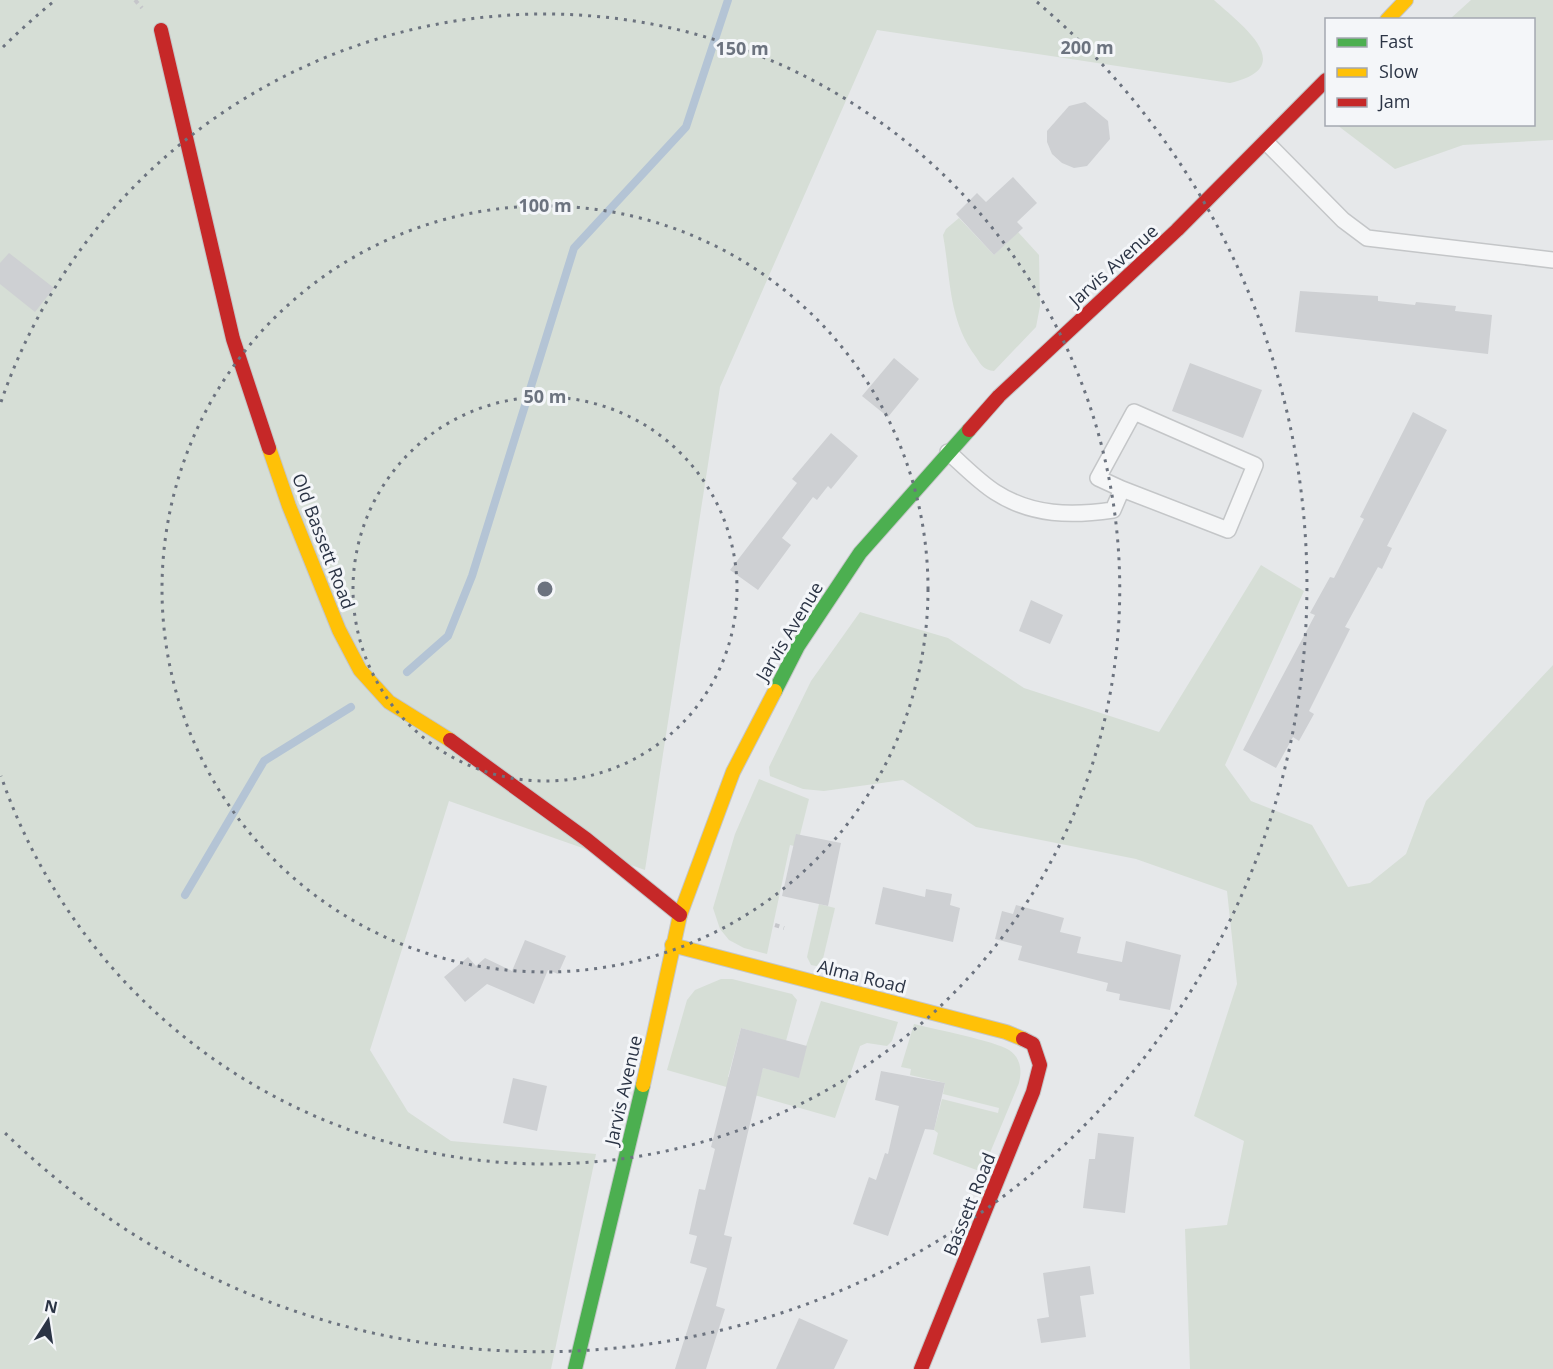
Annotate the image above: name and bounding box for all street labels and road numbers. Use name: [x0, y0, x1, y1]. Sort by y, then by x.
street label: Jarvis Avenue: [1062, 219, 1163, 313]
street label: Old Bassett Road: [287, 470, 361, 612]
street label: Jarvis Avenue: [749, 577, 828, 687]
street label: Alma Road: [815, 953, 909, 999]
street label: Jarvis Avenue: [598, 1033, 647, 1149]
street label: Bassett Road: [937, 1149, 1001, 1259]

